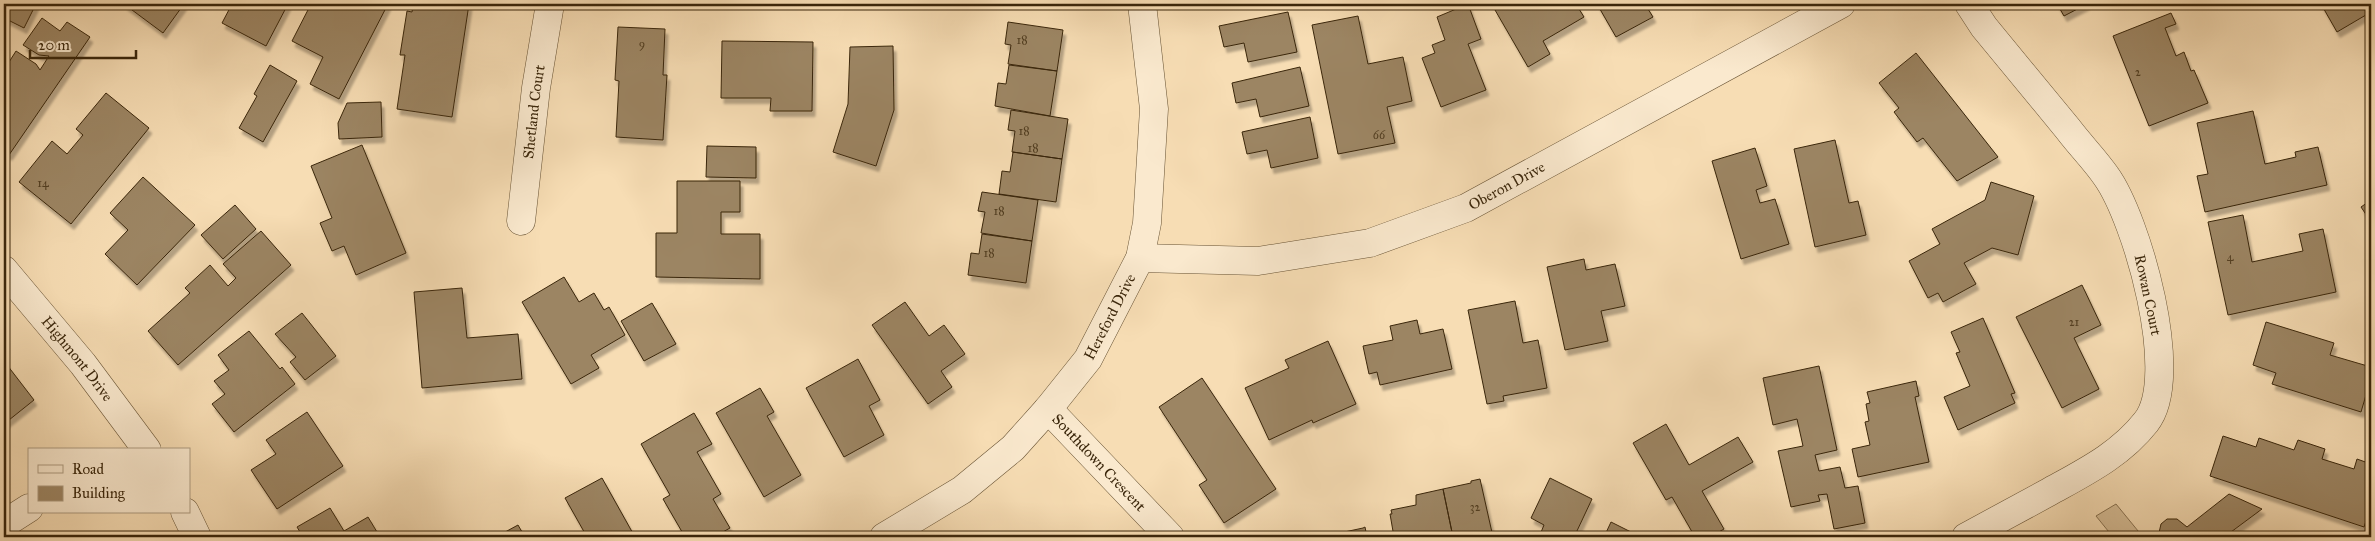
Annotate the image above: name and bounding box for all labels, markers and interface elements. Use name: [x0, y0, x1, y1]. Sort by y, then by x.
scale bar: [30, 28, 136, 60]
house number: 18: [1016, 33, 1028, 47]
text: 20 m: [38, 36, 70, 54]
house number: 9: [639, 37, 645, 51]
street label: Shetland Court: [519, 63, 549, 160]
house number: 2: [2135, 65, 2141, 79]
house number: 18: [1018, 124, 1030, 138]
house number: 66: [1373, 128, 1386, 142]
house number: 18: [1027, 141, 1039, 155]
street label: Oberon Drive: [1465, 158, 1548, 214]
house number: 14: [37, 176, 49, 190]
house number: 18: [993, 204, 1005, 218]
house number: 18: [983, 246, 995, 260]
house number: 4: [2227, 250, 2234, 264]
street label: Rowan Court: [2131, 253, 2166, 338]
street label: Hereford Drive: [1080, 271, 1139, 363]
street label: Highmont Drive: [38, 312, 117, 405]
house number: 21: [2069, 315, 2080, 329]
street label: Southdown Crescent: [1048, 410, 1150, 516]
legend: [28, 448, 190, 514]
text: Road: [72, 460, 104, 478]
text: Building: [72, 484, 126, 502]
house number: 32: [1470, 500, 1480, 514]

